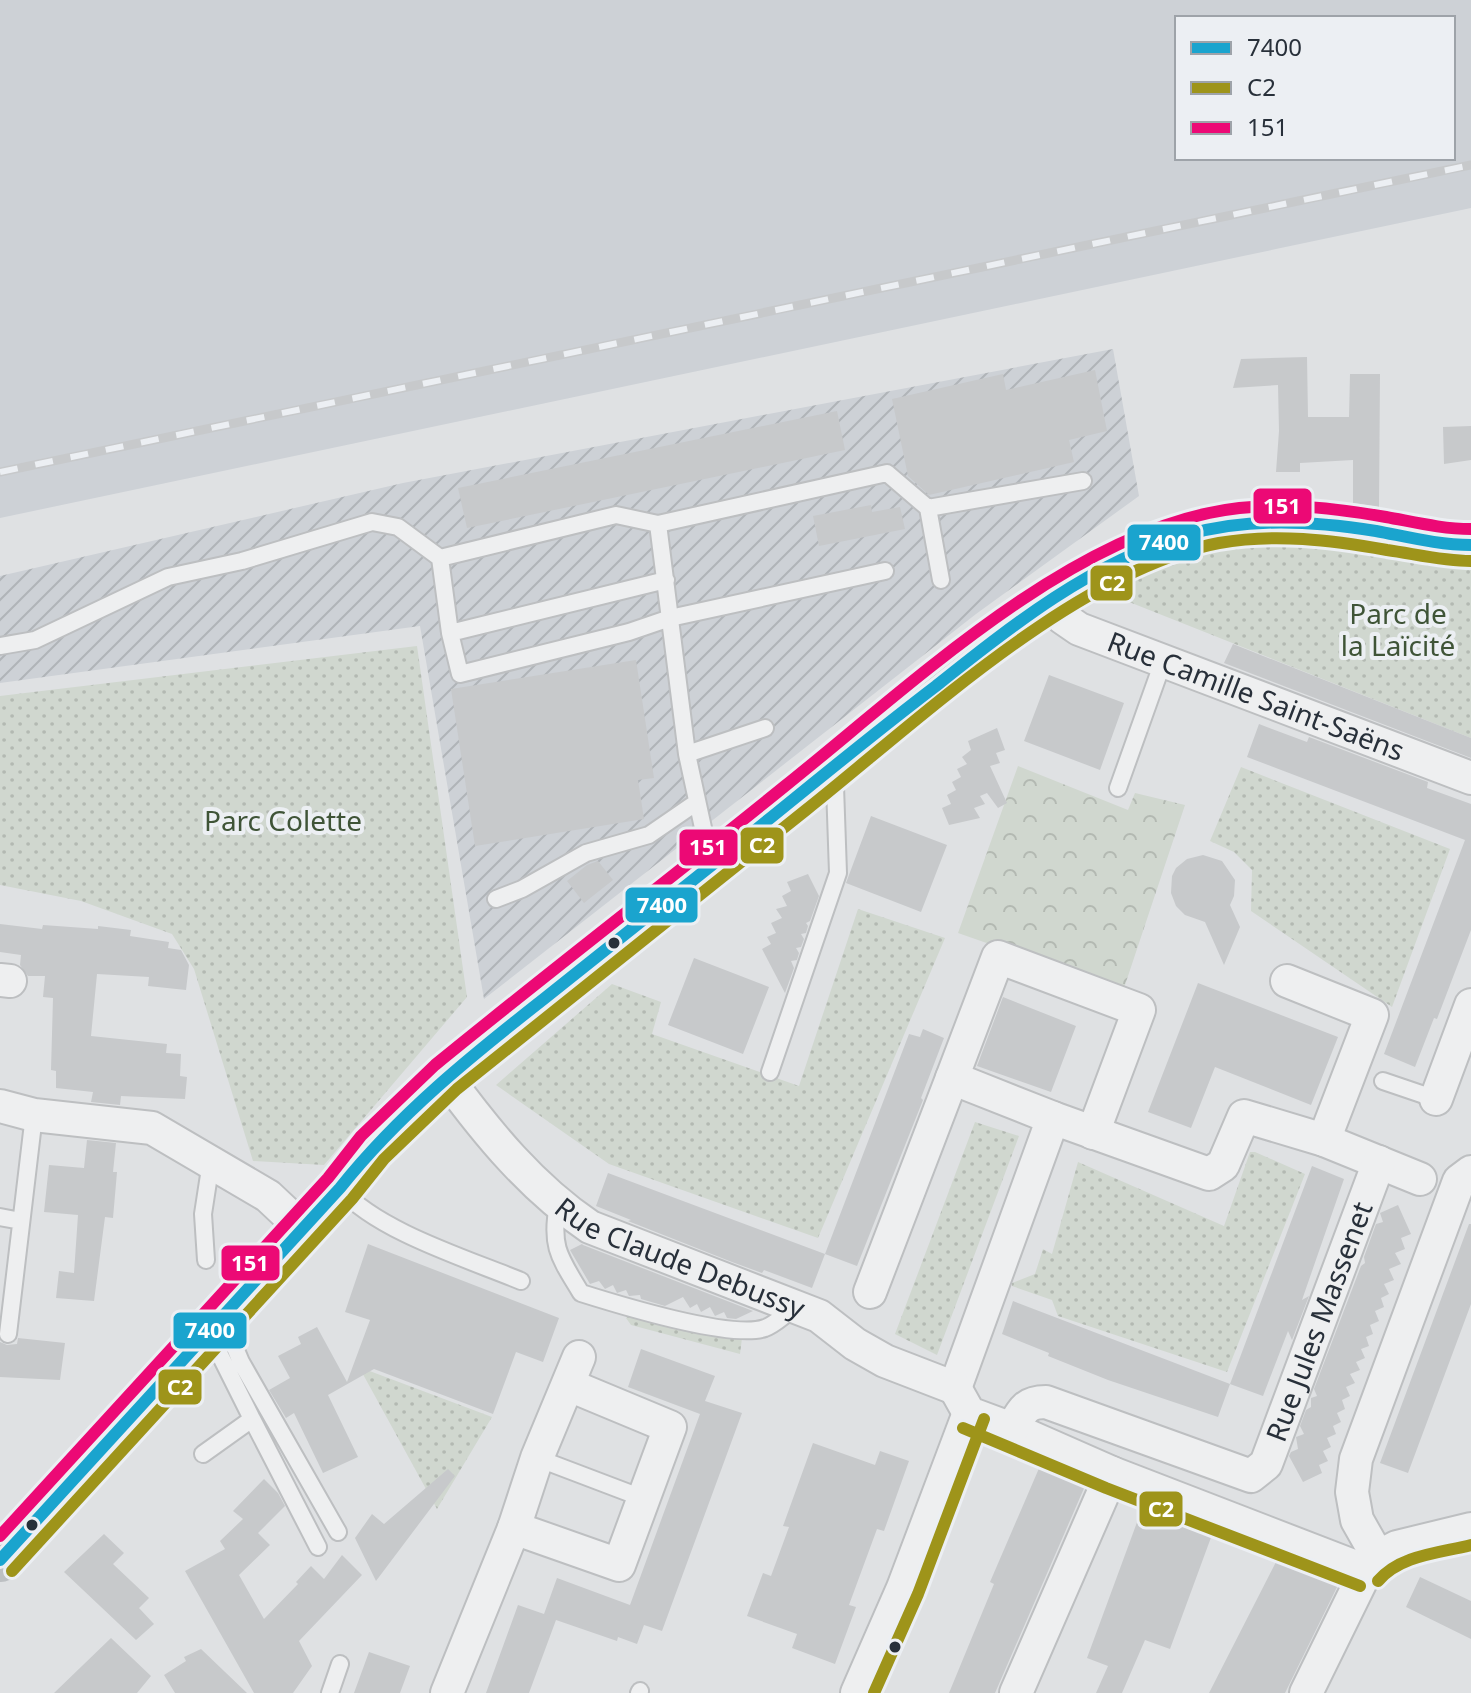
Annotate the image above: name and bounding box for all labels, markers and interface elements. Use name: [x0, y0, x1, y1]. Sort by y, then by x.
legend: [1175, 16, 1455, 160]
text: 7400: [1247, 30, 1302, 63]
text: C2: [1247, 70, 1276, 103]
text: 151: [1247, 110, 1288, 143]
line badge: 151: [1252, 487, 1313, 525]
text: 151: [1263, 490, 1301, 520]
line badge: 7400: [1126, 523, 1202, 562]
text: 7400: [1139, 526, 1189, 556]
line badge: C2: [1089, 564, 1134, 602]
text: C2: [1099, 567, 1125, 597]
park label: Parc de la Laïcité: [1341, 594, 1455, 664]
street label: Rue Camille Saint-Saëns: [1102, 622, 1410, 769]
park label: Parc Colette: [204, 801, 362, 839]
line badge: C2: [739, 826, 785, 865]
line badge: 151: [678, 828, 739, 867]
text: C2: [749, 829, 775, 859]
text: 151: [689, 831, 727, 861]
line badge: 7400: [624, 886, 699, 924]
text: 7400: [637, 889, 687, 919]
unlabelled marker: [606, 935, 622, 951]
street label: Rue Claude Debussy: [548, 1188, 811, 1327]
street label: Rue Jules Massenet: [1256, 1196, 1381, 1447]
line badge: 151: [220, 1244, 281, 1282]
text: 151: [231, 1247, 269, 1277]
line badge: 7400: [172, 1311, 248, 1350]
text: 7400: [185, 1314, 235, 1344]
line badge: C2: [157, 1368, 203, 1406]
text: C2: [167, 1371, 193, 1401]
line badge: C2: [1138, 1490, 1184, 1528]
text: C2: [1148, 1493, 1174, 1523]
unlabelled marker: [24, 1517, 40, 1533]
unlabelled marker: [887, 1639, 903, 1655]

